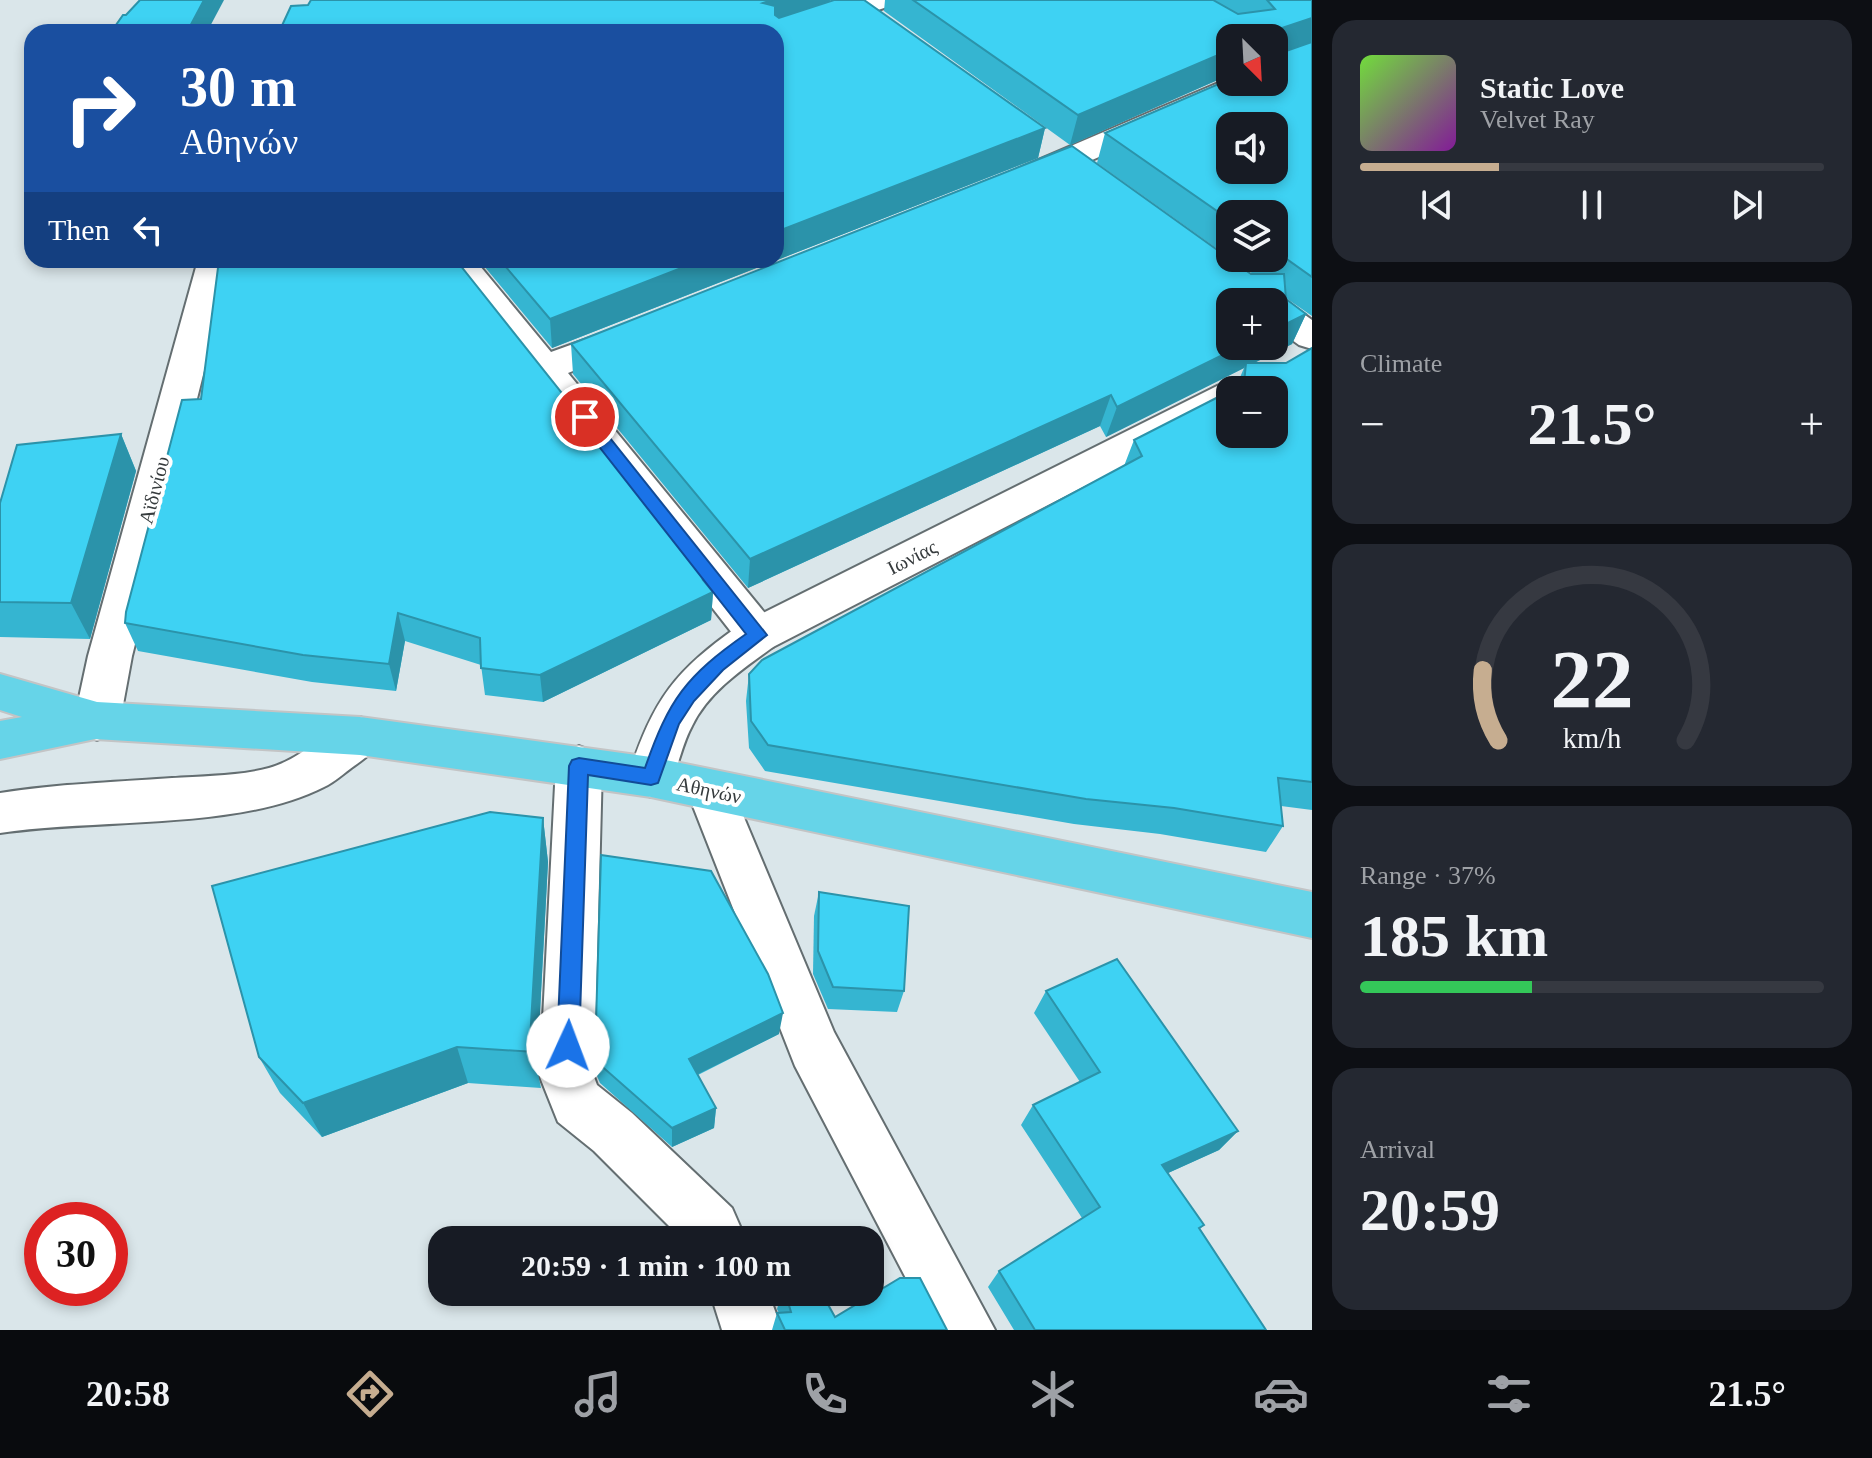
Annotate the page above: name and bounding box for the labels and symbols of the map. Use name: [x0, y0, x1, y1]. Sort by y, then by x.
north arrow: [1216, 24, 1288, 96]
pin: [551, 383, 619, 451]
street label: Αϊδινίου: [134, 454, 174, 526]
street label: Ιωνίας: [884, 535, 941, 579]
street label: Αθηνών: [674, 772, 743, 809]
position arrow: [526, 1004, 610, 1088]
speed limit sign: 30: [24, 1202, 128, 1306]

